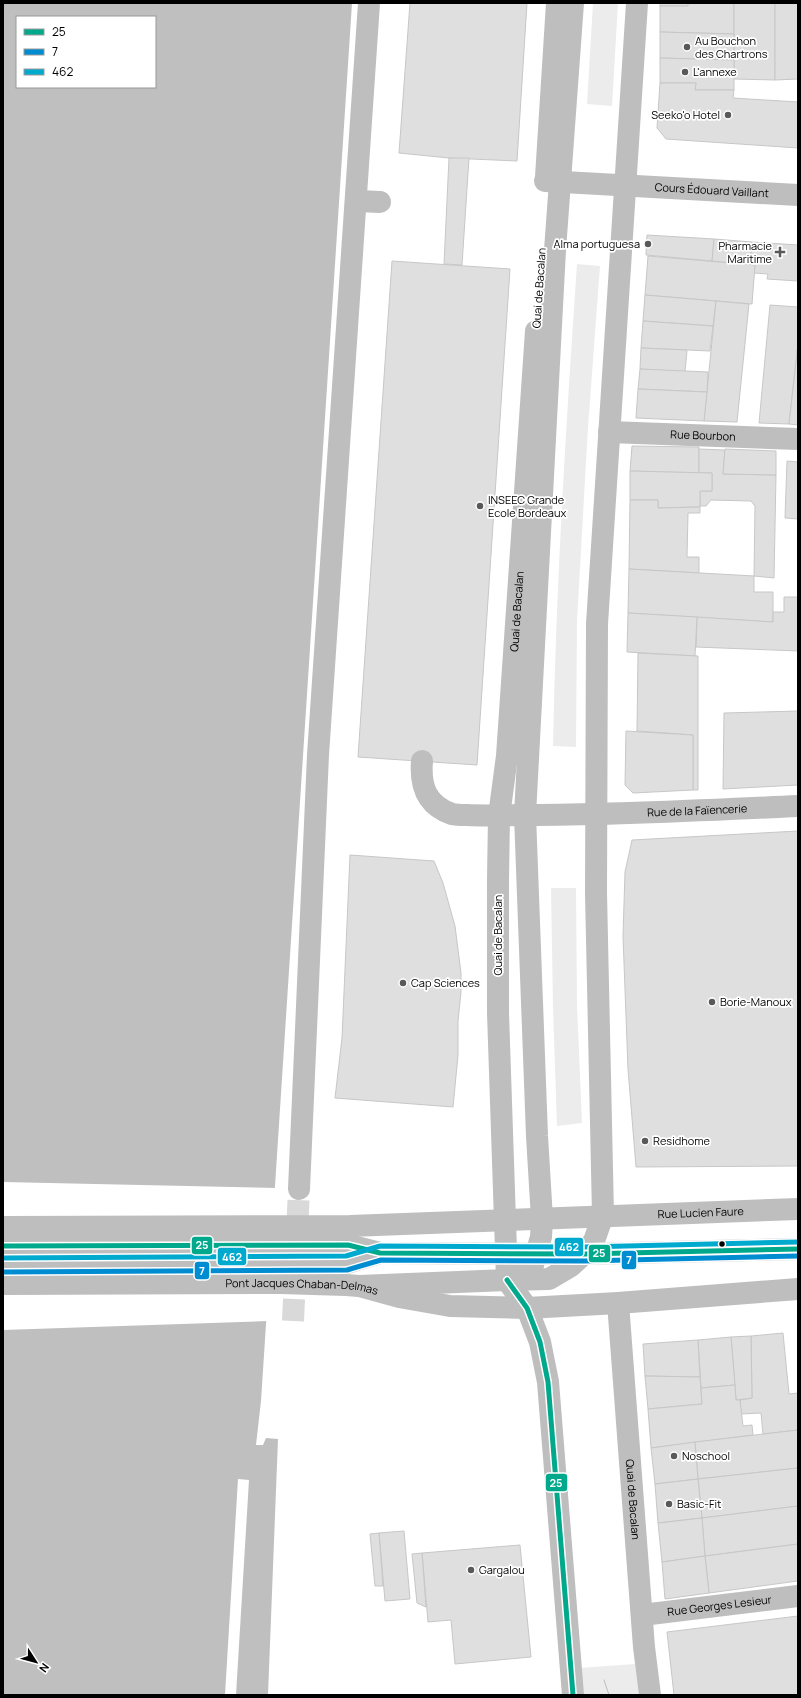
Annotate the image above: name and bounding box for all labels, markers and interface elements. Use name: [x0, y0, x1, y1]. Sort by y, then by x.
legend: [16, 16, 156, 88]
text: 25: [52, 23, 66, 40]
place label: Au Bouchon des Chartrons: [695, 33, 768, 61]
marker: Au Bouchon des Chartrons: [682, 42, 692, 52]
text: 7: [52, 43, 58, 60]
text: 462: [52, 63, 74, 80]
place label: L'annexe: [693, 64, 737, 79]
marker: L'annexe: [680, 67, 690, 77]
place label: Seeko'o Hotel: [651, 107, 720, 122]
marker: Seeko'o Hotel: [723, 110, 733, 120]
street label: Cours Édouard Vaillant: [654, 179, 769, 200]
place label: Alma portuguesa: [554, 236, 640, 251]
place label: Pharmacie Maritime: [718, 238, 773, 266]
marker: Alma portuguesa: [643, 239, 653, 249]
street label: Quai de Bacalan: [528, 247, 549, 329]
marker: Pharmacie Maritime: [775, 247, 785, 257]
street label: Rue Bourbon: [670, 426, 736, 444]
place label: INSEEC Grande Ecole Bordeaux: [488, 492, 566, 520]
marker: INSEEC Grande Ecole Bordeaux: [475, 501, 485, 511]
street label: Quai de Bacalan: [506, 571, 527, 652]
street label: Rue de la Faïencerie: [647, 800, 748, 820]
street label: Quai de Bacalan: [490, 895, 505, 975]
place label: Cap Sciences: [411, 975, 480, 990]
marker: Cap Sciences: [398, 978, 408, 988]
place label: Borie-Manoux: [720, 994, 792, 1009]
marker: Borie-Manoux: [707, 997, 717, 1007]
place label: Residhome: [653, 1133, 711, 1148]
marker: Residhome: [640, 1136, 650, 1146]
street label: Rue Lucien Faure: [657, 1203, 745, 1221]
line badge: 25: [191, 1236, 213, 1255]
text: 25: [196, 1237, 209, 1252]
line badge: 462: [554, 1237, 584, 1257]
text: 462: [559, 1239, 579, 1254]
unlabelled marker: [717, 1239, 727, 1249]
line badge: 25: [588, 1244, 611, 1263]
text: 25: [593, 1245, 606, 1260]
line badge: 462: [217, 1247, 247, 1266]
text: 462: [222, 1249, 242, 1264]
line badge: 7: [621, 1250, 637, 1270]
text: 7: [626, 1252, 632, 1267]
line badge: 7: [194, 1261, 210, 1280]
text: 7: [199, 1263, 205, 1278]
street label: Pont Jacques Chaban-Delmas: [225, 1275, 380, 1298]
place label: Noschool: [682, 1448, 730, 1463]
marker: Noschool: [669, 1451, 679, 1461]
street label: Quai de Bacalan: [623, 1458, 644, 1540]
line badge: 25: [545, 1473, 568, 1492]
text: 25: [550, 1475, 563, 1490]
place label: Basic-Fit: [677, 1496, 721, 1511]
marker: Basic-Fit: [664, 1499, 674, 1509]
place label: Gargalou: [479, 1562, 525, 1577]
marker: Gargalou: [466, 1565, 476, 1575]
street label: Rue Georges Lesieur: [666, 1591, 772, 1619]
north arrow: [16, 1642, 56, 1682]
text: N: [36, 1661, 53, 1676]

